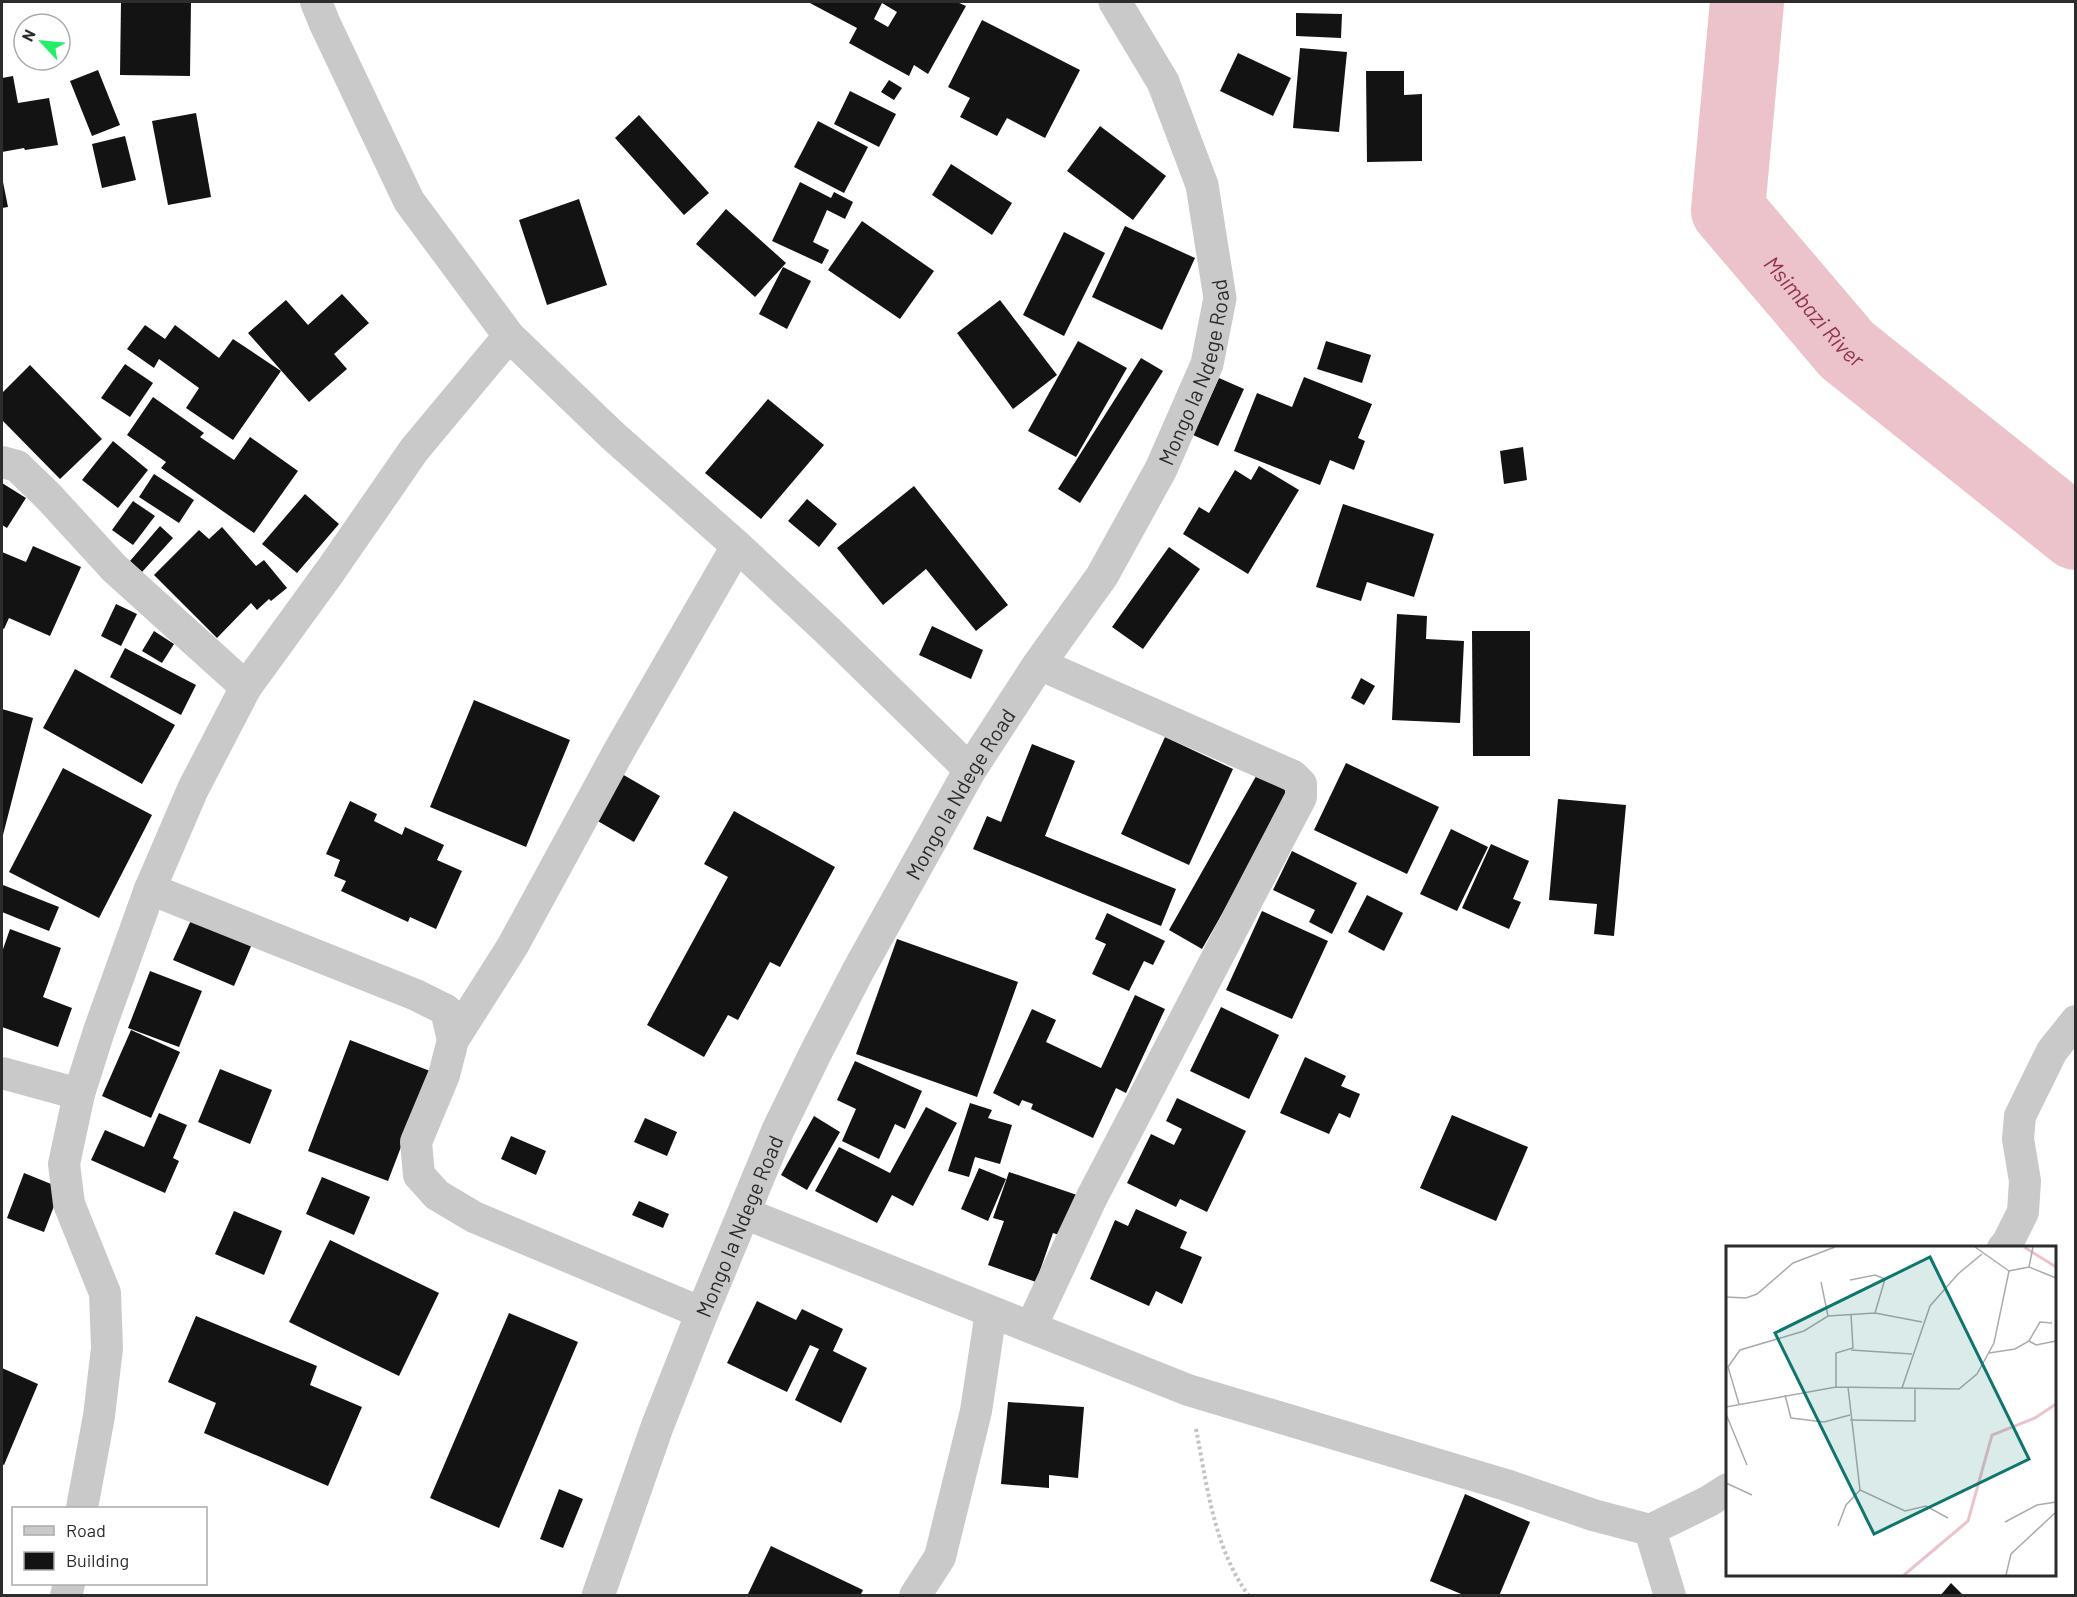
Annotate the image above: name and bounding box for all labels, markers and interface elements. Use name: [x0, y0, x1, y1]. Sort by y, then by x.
north arrow: [12, 12, 72, 72]
text: N: [17, 26, 39, 44]
water label: Msimbazi River: [1759, 250, 1871, 373]
street label: Mongo la Ndege Road: [1152, 278, 1233, 468]
street label: Mongo la Ndege Road: [899, 703, 1019, 884]
street label: Mongo la Ndege Road: [689, 1131, 787, 1320]
inset map: [1726, 1246, 2056, 1576]
legend: [12, 1507, 207, 1585]
text: Road: [66, 1519, 106, 1541]
text: Building: [66, 1549, 129, 1571]

